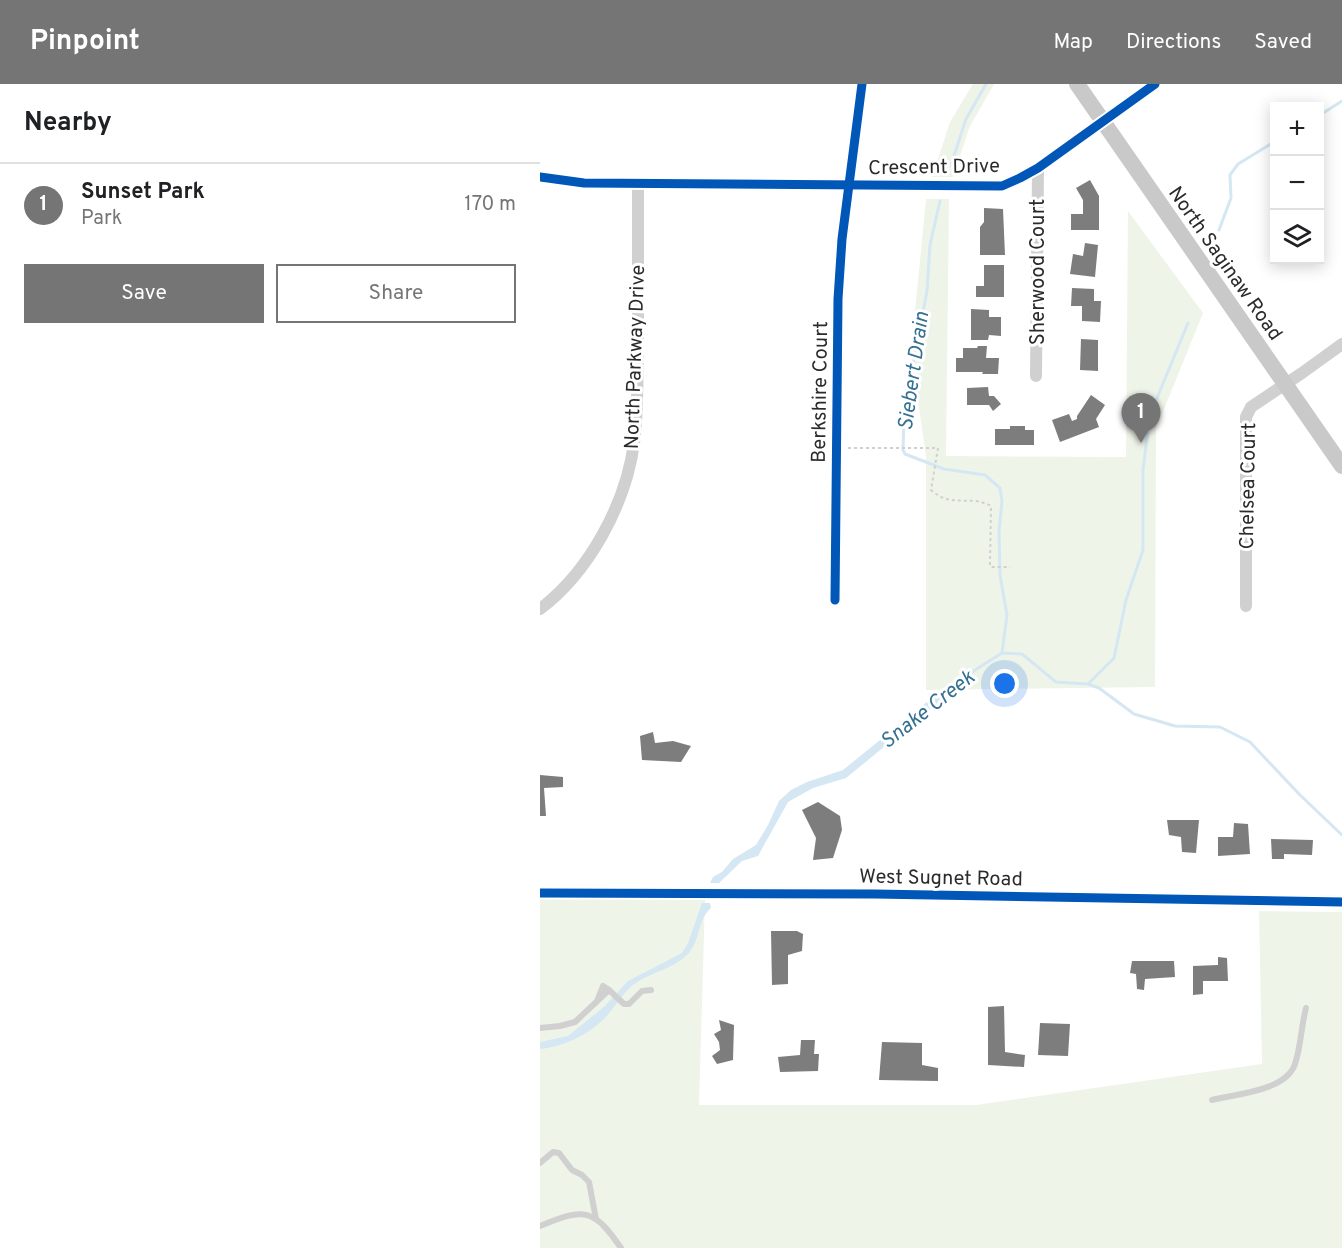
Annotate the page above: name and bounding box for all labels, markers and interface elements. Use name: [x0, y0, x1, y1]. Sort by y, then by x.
text: Pinpoint: [30, 24, 140, 60]
text: Map: [1053, 29, 1093, 56]
text: Directions: [1126, 29, 1221, 56]
text: Saved: [1254, 29, 1312, 56]
map controls: [1270, 102, 1324, 264]
button: +: [1270, 102, 1324, 156]
text: Nearby: [24, 107, 112, 140]
street label: Crescent Drive: [868, 154, 1000, 182]
button: −: [1270, 156, 1324, 210]
text: Sunset Park: [81, 179, 205, 206]
street label: North Saginaw Road: [1161, 182, 1287, 346]
text: 1: [40, 192, 48, 218]
text: 170 m: [464, 192, 516, 218]
street label: Sherwood Court: [1026, 199, 1052, 345]
text: Park: [81, 206, 122, 232]
button: layers: [1270, 210, 1324, 264]
button: Save: [24, 264, 264, 323]
button: Share: [276, 264, 516, 323]
street label: North Parkway Drive: [620, 264, 652, 450]
water label: Siebert Drain: [893, 309, 936, 432]
street label: Berkshire Court: [807, 321, 835, 463]
pin: 1: [1122, 394, 1160, 443]
street label: Chelsea Court: [1235, 422, 1263, 550]
water label: Snake Creek: [875, 665, 981, 756]
your location: [990, 669, 1019, 698]
street label: West Sugnet Road: [859, 865, 1023, 893]

